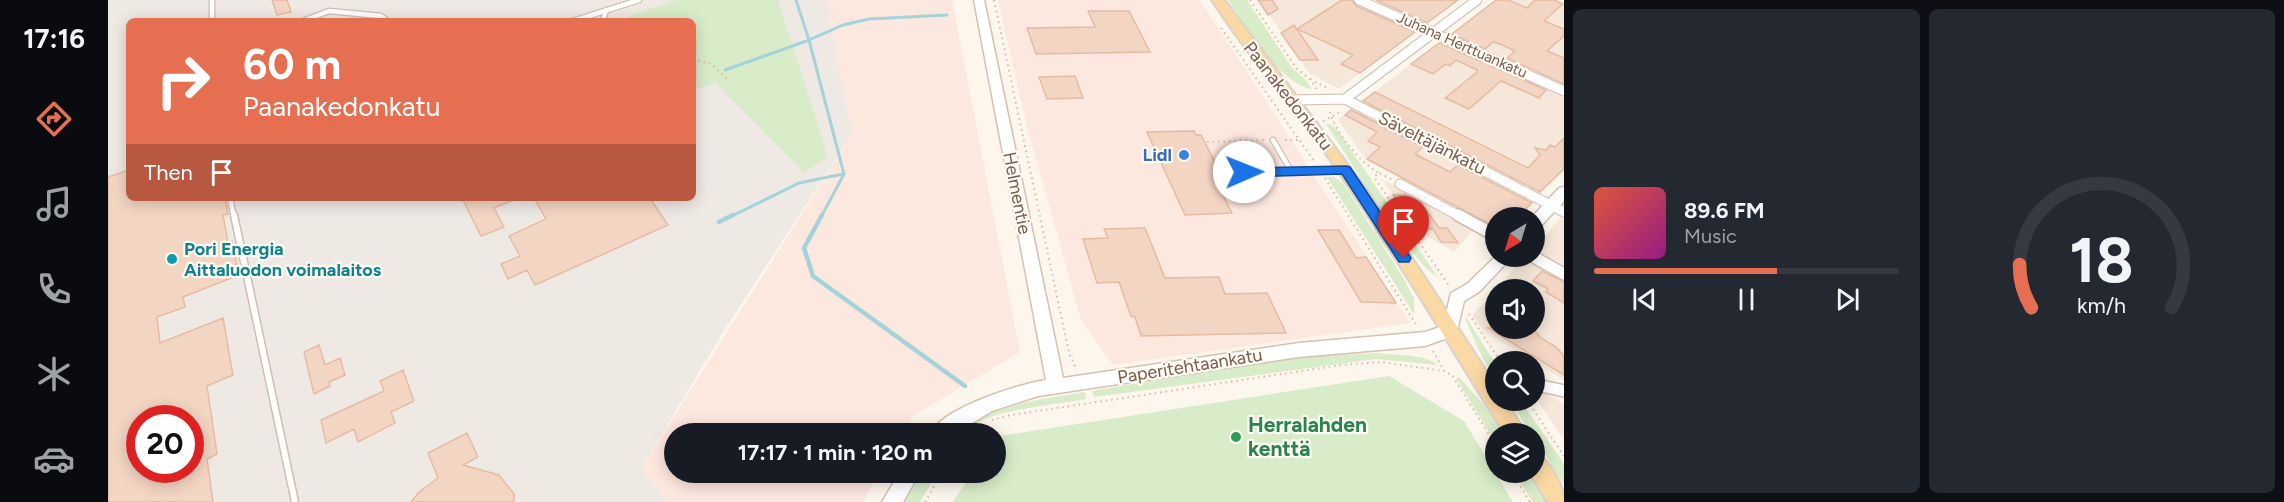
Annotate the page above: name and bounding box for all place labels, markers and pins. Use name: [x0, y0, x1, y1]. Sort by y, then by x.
place label: Lidl: [1142, 144, 1172, 166]
marker: Lidl: [1177, 148, 1191, 162]
pin: [1378, 196, 1429, 258]
place label: Pori Energia Aittaluodon voimalaitos: [184, 238, 382, 281]
marker: Pori Energia Aittaluodon voimalaitos: [165, 252, 179, 266]
place label: Herralahden kenttä: [1248, 412, 1367, 461]
marker: Herralahden kenttä: [1229, 430, 1243, 444]

